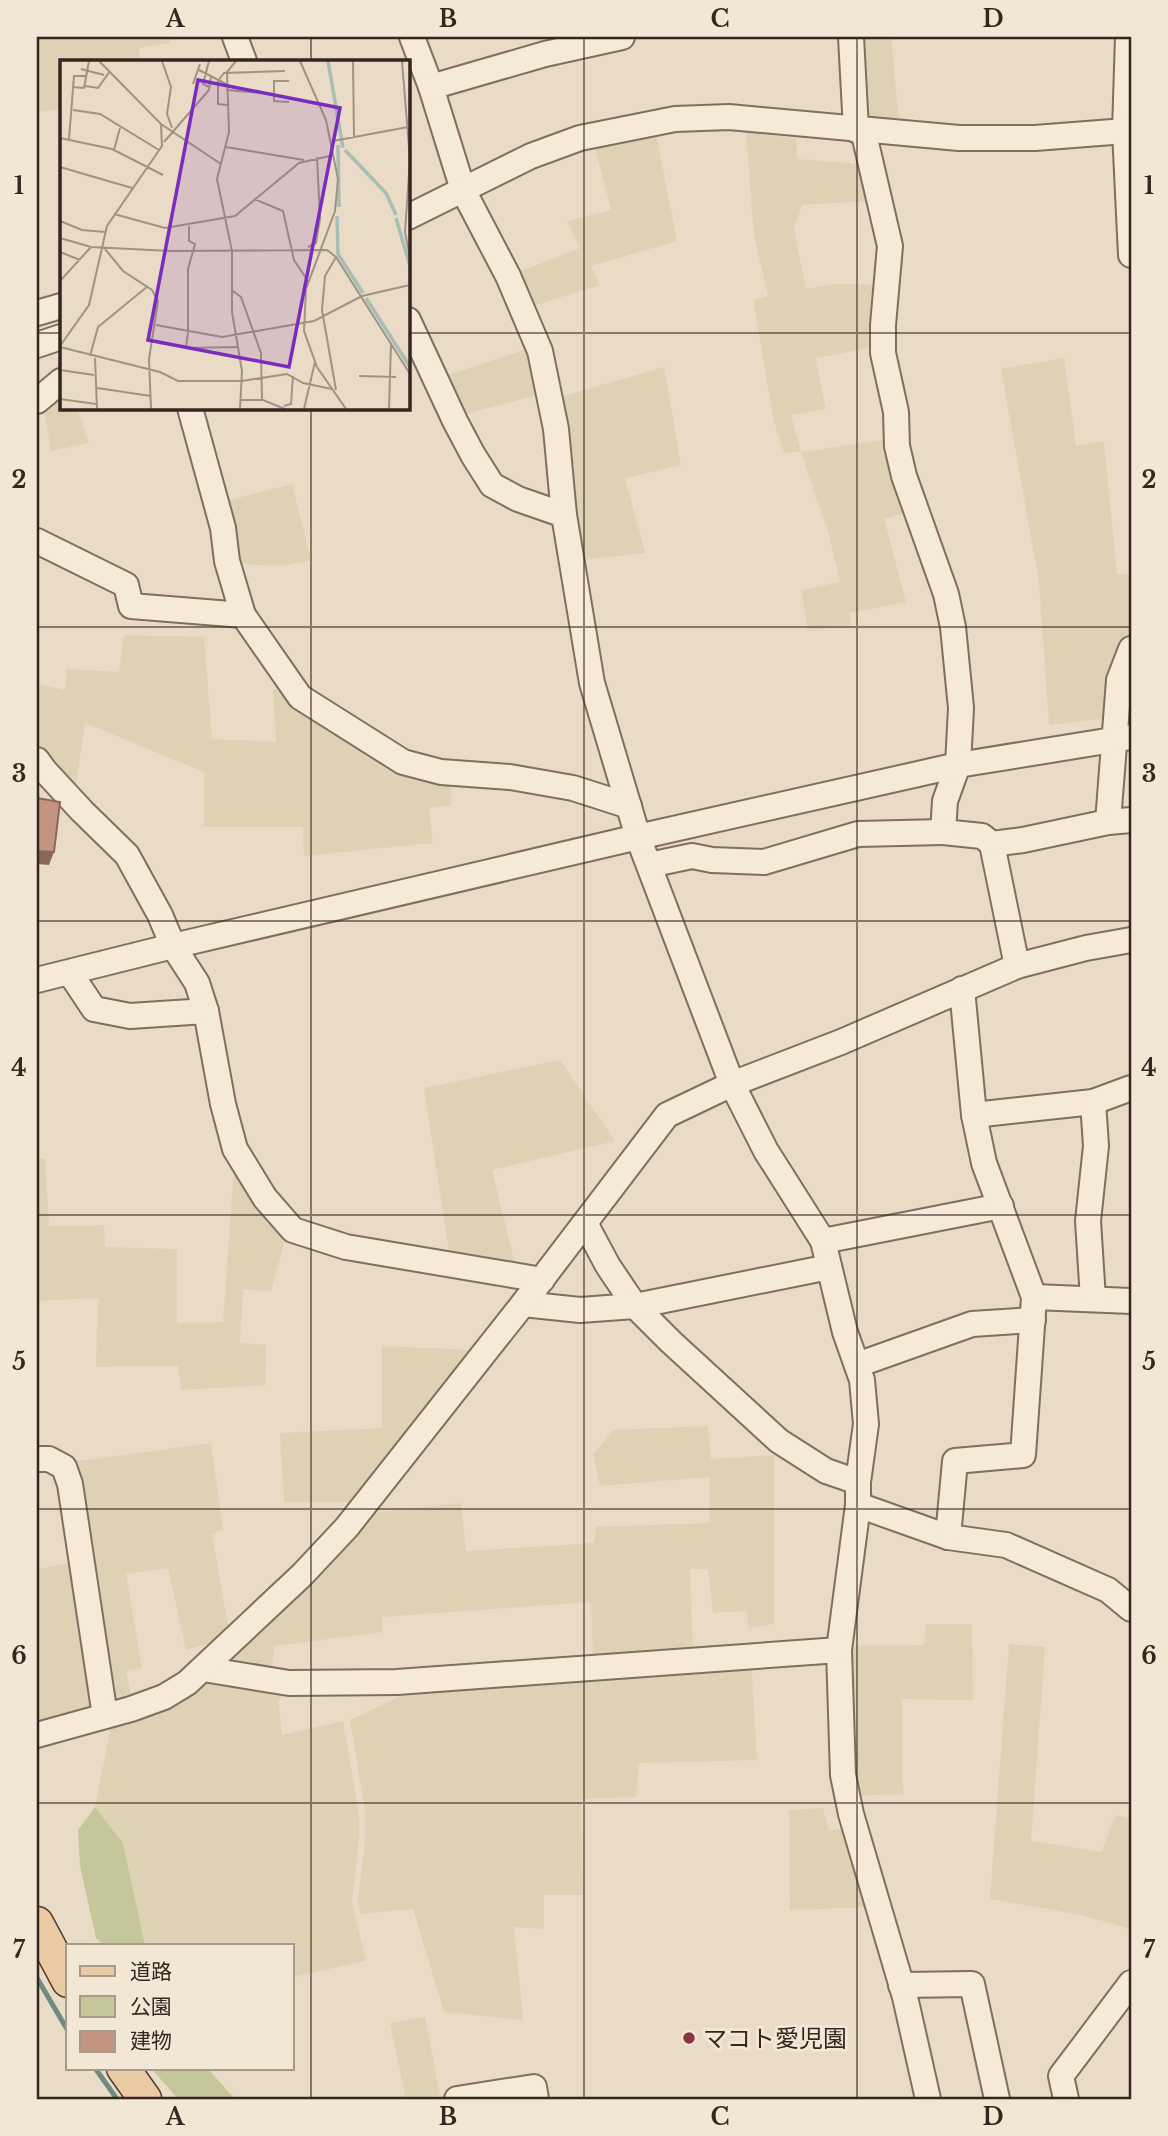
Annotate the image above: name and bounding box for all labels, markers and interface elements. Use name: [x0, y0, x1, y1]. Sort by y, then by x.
text: A: [165, 5, 186, 33]
text: B: [439, 5, 457, 33]
text: C: [711, 5, 729, 33]
text: D: [982, 5, 1004, 33]
inset map: [60, 60, 410, 410]
text: 1: [14, 172, 24, 200]
text: 1: [1144, 172, 1154, 200]
text: 2: [12, 466, 26, 494]
text: 2: [1142, 466, 1156, 494]
text: 3: [12, 760, 26, 788]
text: 3: [1142, 760, 1156, 788]
text: 4: [11, 1054, 27, 1082]
text: 4: [1141, 1054, 1157, 1082]
text: 5: [12, 1348, 26, 1376]
text: 5: [1142, 1348, 1156, 1376]
text: 6: [11, 1642, 27, 1670]
text: 6: [1141, 1642, 1157, 1670]
text: 7: [13, 1936, 26, 1964]
text: 7: [1143, 1936, 1156, 1964]
legend: [66, 1944, 294, 2070]
text: 道路: [130, 1959, 172, 1985]
text: 公園: [130, 1994, 172, 2020]
place label: マコト愛児園: [703, 2024, 847, 2053]
text: 建物: [130, 2028, 172, 2054]
marker: マコト愛児園: [681, 2030, 697, 2046]
text: A: [165, 2103, 186, 2131]
text: B: [439, 2103, 457, 2131]
text: C: [711, 2103, 729, 2131]
text: D: [982, 2103, 1004, 2131]

